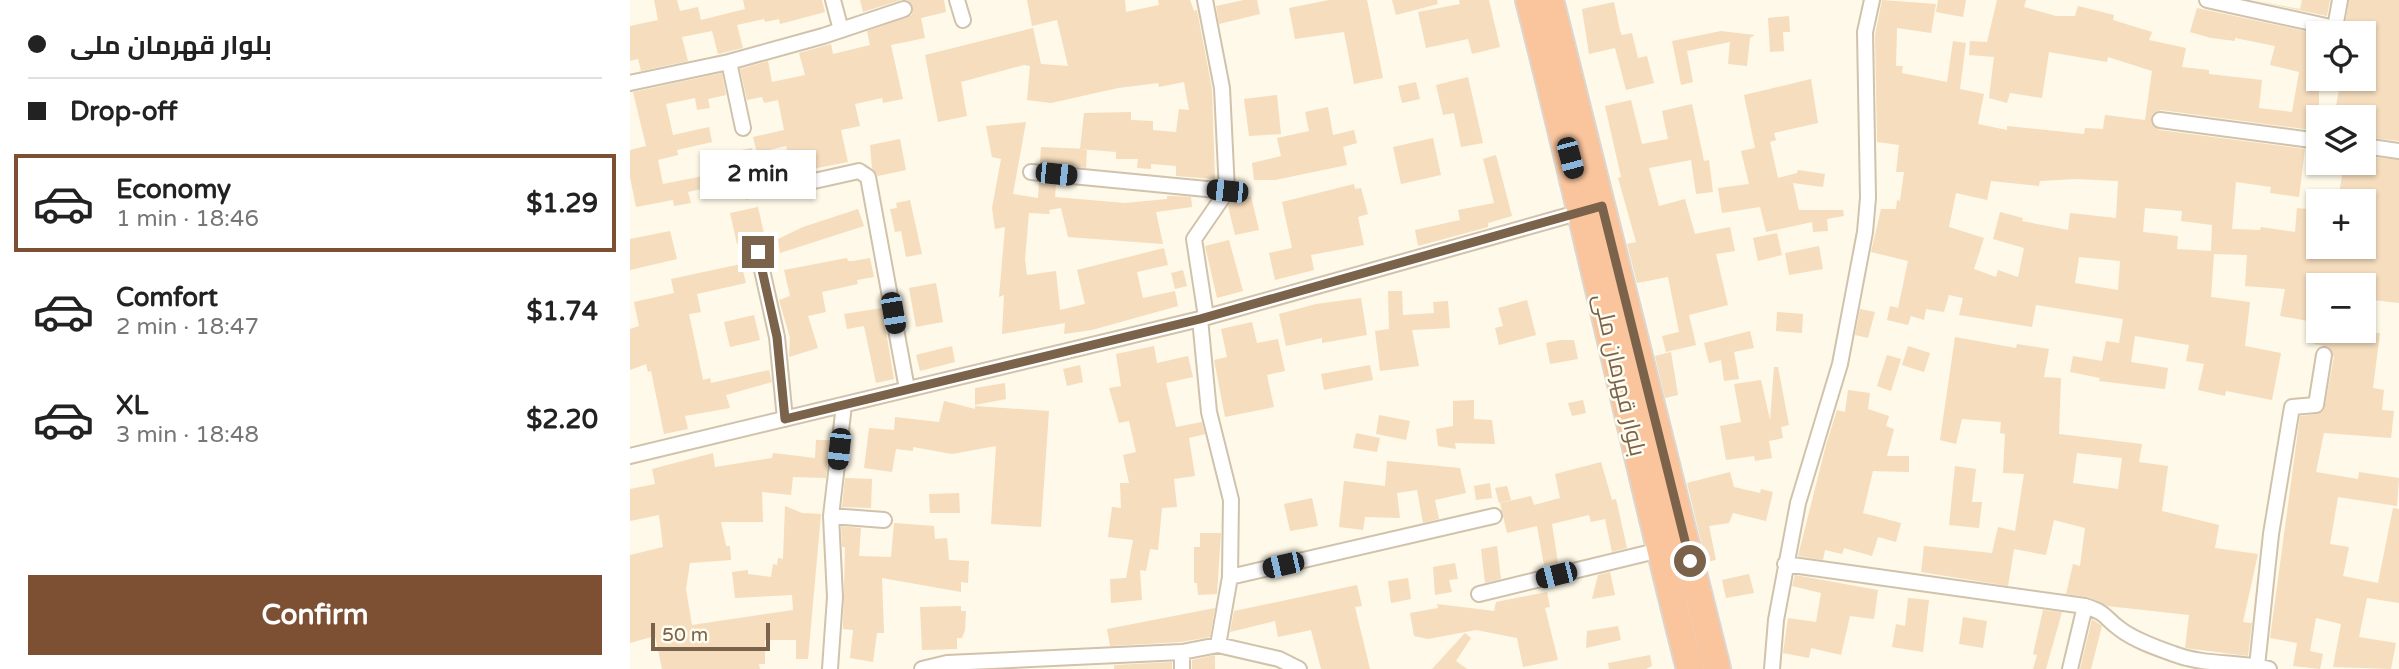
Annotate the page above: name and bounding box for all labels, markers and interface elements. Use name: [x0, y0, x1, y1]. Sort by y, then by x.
map controls: [2306, 21, 2376, 343]
button: locate: [2306, 21, 2376, 91]
text: بلوار قهرمان ملی: [70, 30, 272, 61]
text: Drop-off: [70, 96, 177, 127]
button: layers: [2306, 105, 2376, 175]
car: [1555, 135, 1586, 181]
callout: 2 min: [700, 150, 816, 200]
text: 2 min: [727, 160, 789, 188]
car: [1035, 161, 1078, 187]
icon: car: [32, 172, 95, 235]
text: Economy: [116, 174, 231, 205]
car: [1206, 178, 1249, 204]
text: $1.29: [526, 188, 598, 219]
button: +: [2306, 189, 2376, 259]
text: 1 min · 18:46: [116, 205, 259, 233]
route end: [742, 236, 774, 268]
button: −: [2306, 273, 2376, 343]
icon: car: [32, 280, 95, 343]
text: Comfort: [116, 282, 218, 313]
car: [880, 290, 907, 336]
street label: بلوار قهرمان ملی: [1587, 291, 1651, 459]
text: $1.74: [526, 296, 598, 327]
text: 2 min · 18:47: [116, 313, 259, 341]
icon: car: [32, 388, 95, 451]
text: XL: [116, 390, 148, 421]
text: $2.20: [526, 404, 598, 435]
text: 3 min · 18:48: [116, 421, 259, 449]
car: [827, 427, 852, 471]
route start: [1674, 545, 1706, 577]
car: [1261, 550, 1306, 580]
car: [1534, 560, 1579, 590]
button: Confirm: [28, 575, 602, 655]
scale bar: [651, 620, 770, 652]
text: 50 m: [662, 624, 708, 646]

